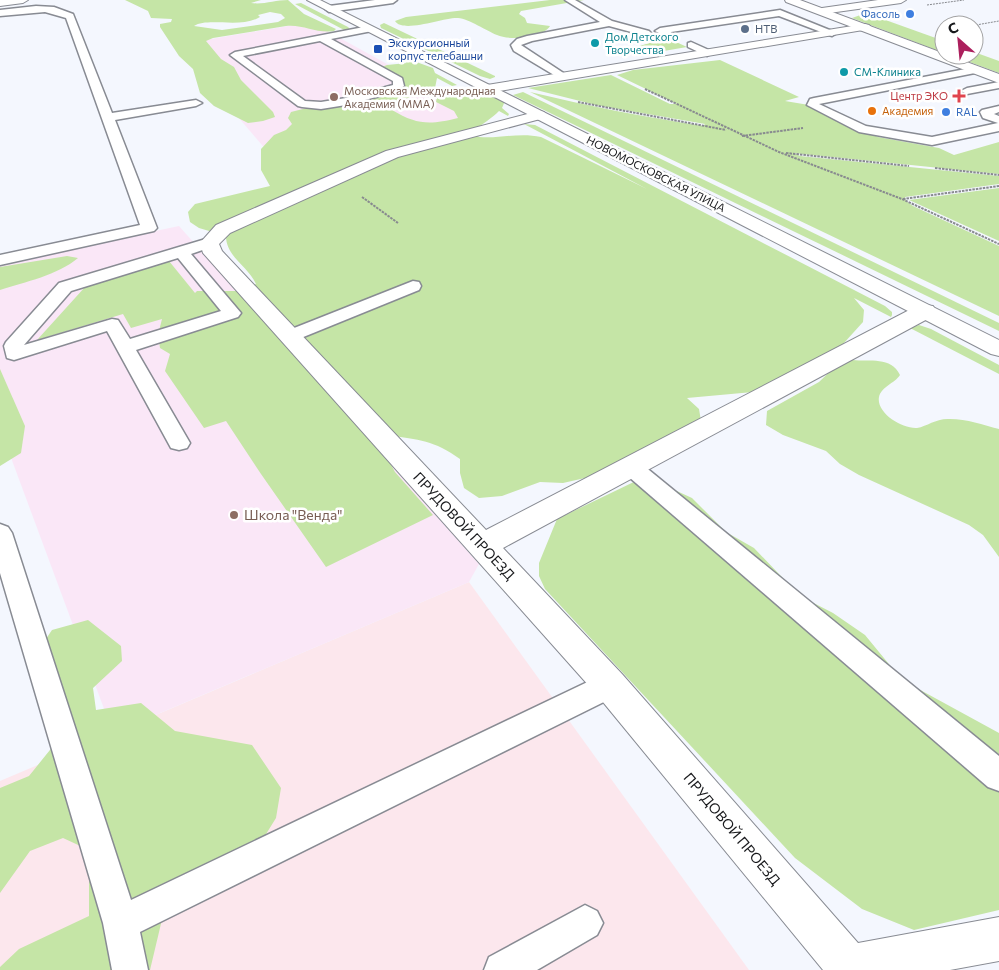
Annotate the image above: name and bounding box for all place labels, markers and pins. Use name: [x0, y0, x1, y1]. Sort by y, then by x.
place label: Фасоль: [861, 7, 900, 20]
marker: Фасоль: [904, 8, 916, 20]
place label: НТВ: [755, 22, 777, 35]
marker: НТВ: [739, 23, 751, 35]
place label: Дом Детского Творчества: [605, 30, 679, 56]
place label: Экскурсионный корпус телебашни: [388, 36, 483, 62]
marker: Дом Детского Творчества: [589, 37, 601, 49]
marker: Экскурсионный корпус телебашни: [372, 43, 384, 55]
place label: СМ-Клиника: [854, 65, 921, 78]
marker: СМ-Клиника: [838, 66, 850, 78]
place label: Московская Международная Академия (ММА): [344, 84, 496, 110]
place label: Центр ЭКО: [890, 89, 948, 102]
marker: Центр ЭКО: [952, 89, 966, 103]
marker: Московская Международная Академия (ММА): [328, 91, 340, 103]
place label: Академия: [882, 104, 933, 117]
marker: Академия: [866, 105, 878, 117]
place label: RAL: [956, 105, 977, 118]
marker: RAL: [940, 106, 952, 118]
place label: Школа "Венда": [244, 506, 342, 523]
marker: Школа "Венда": [228, 509, 240, 521]

